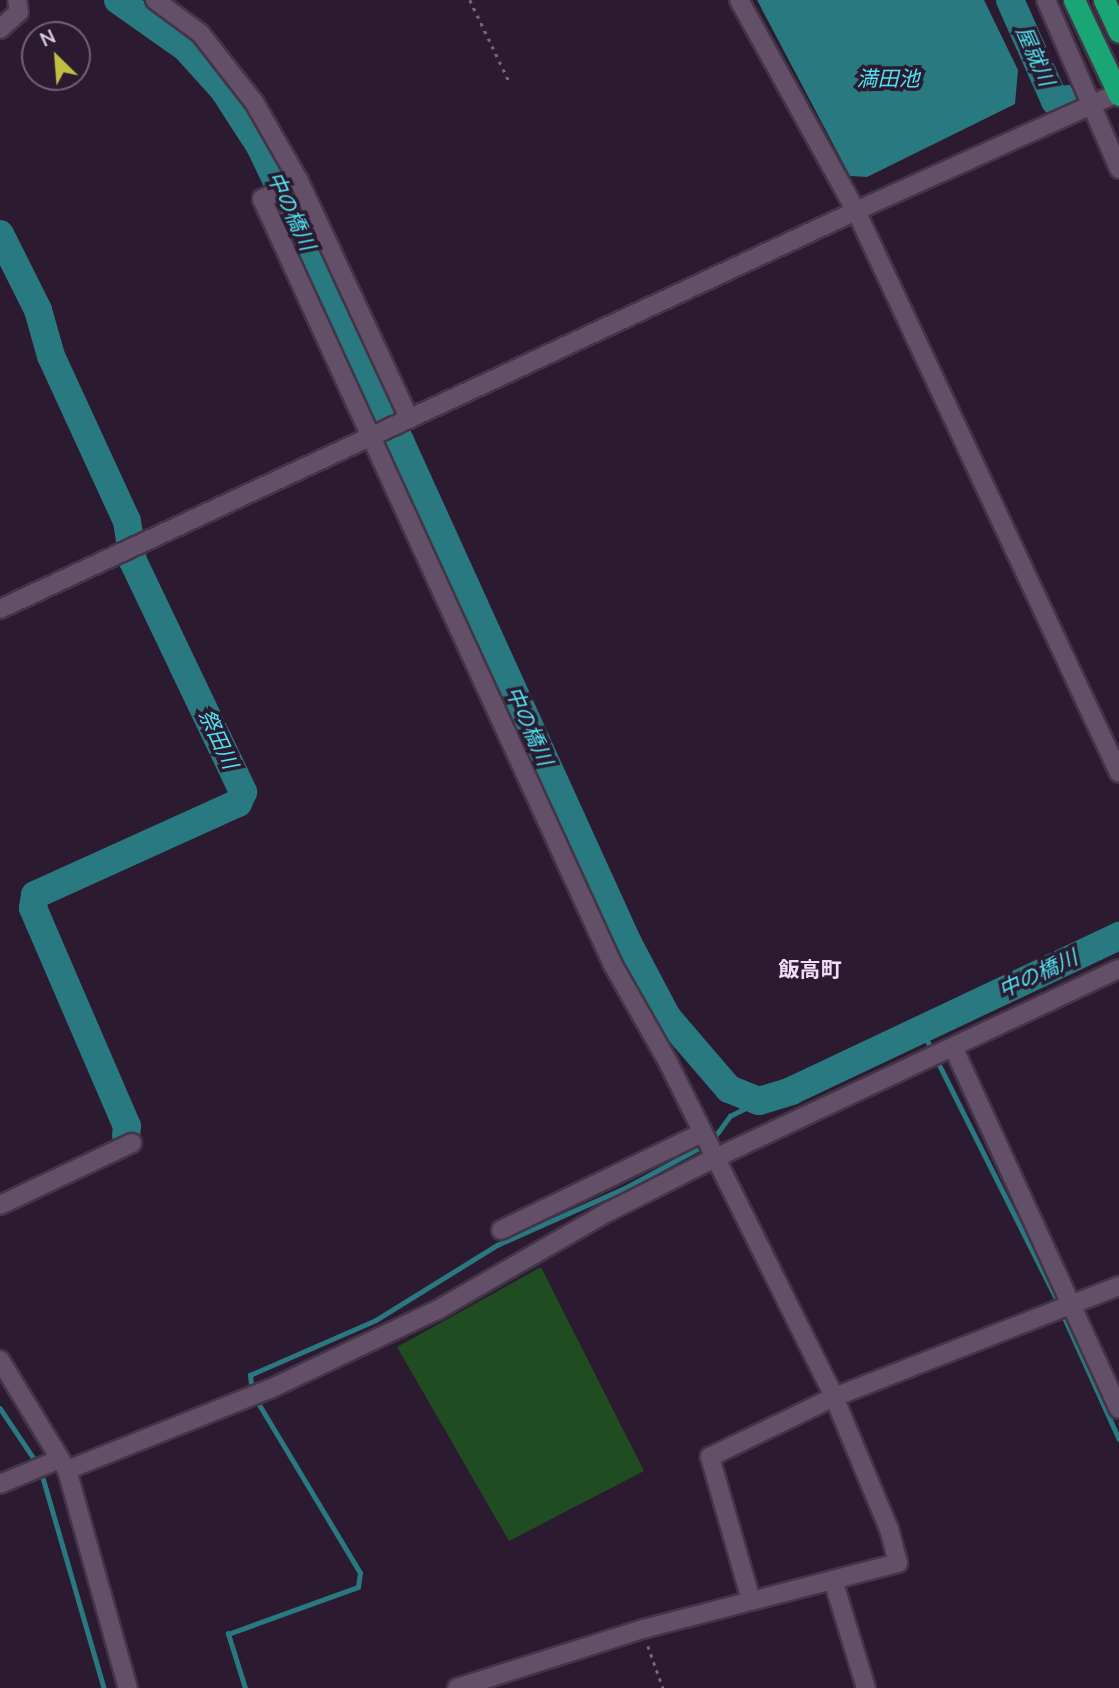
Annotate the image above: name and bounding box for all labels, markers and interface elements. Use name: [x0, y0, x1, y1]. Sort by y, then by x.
north arrow: [21, 21, 91, 91]
water label: 屋就川: [1011, 22, 1059, 90]
text: N: [36, 24, 60, 54]
water label: 満田池: [857, 66, 919, 92]
water label: 中の橋川: [262, 168, 320, 254]
water label: 中の橋川: [500, 683, 558, 769]
water label: 祭田川: [193, 705, 243, 773]
water label: 中の橋川: [995, 945, 1081, 1003]
district label: 飯高町: [779, 957, 841, 983]

